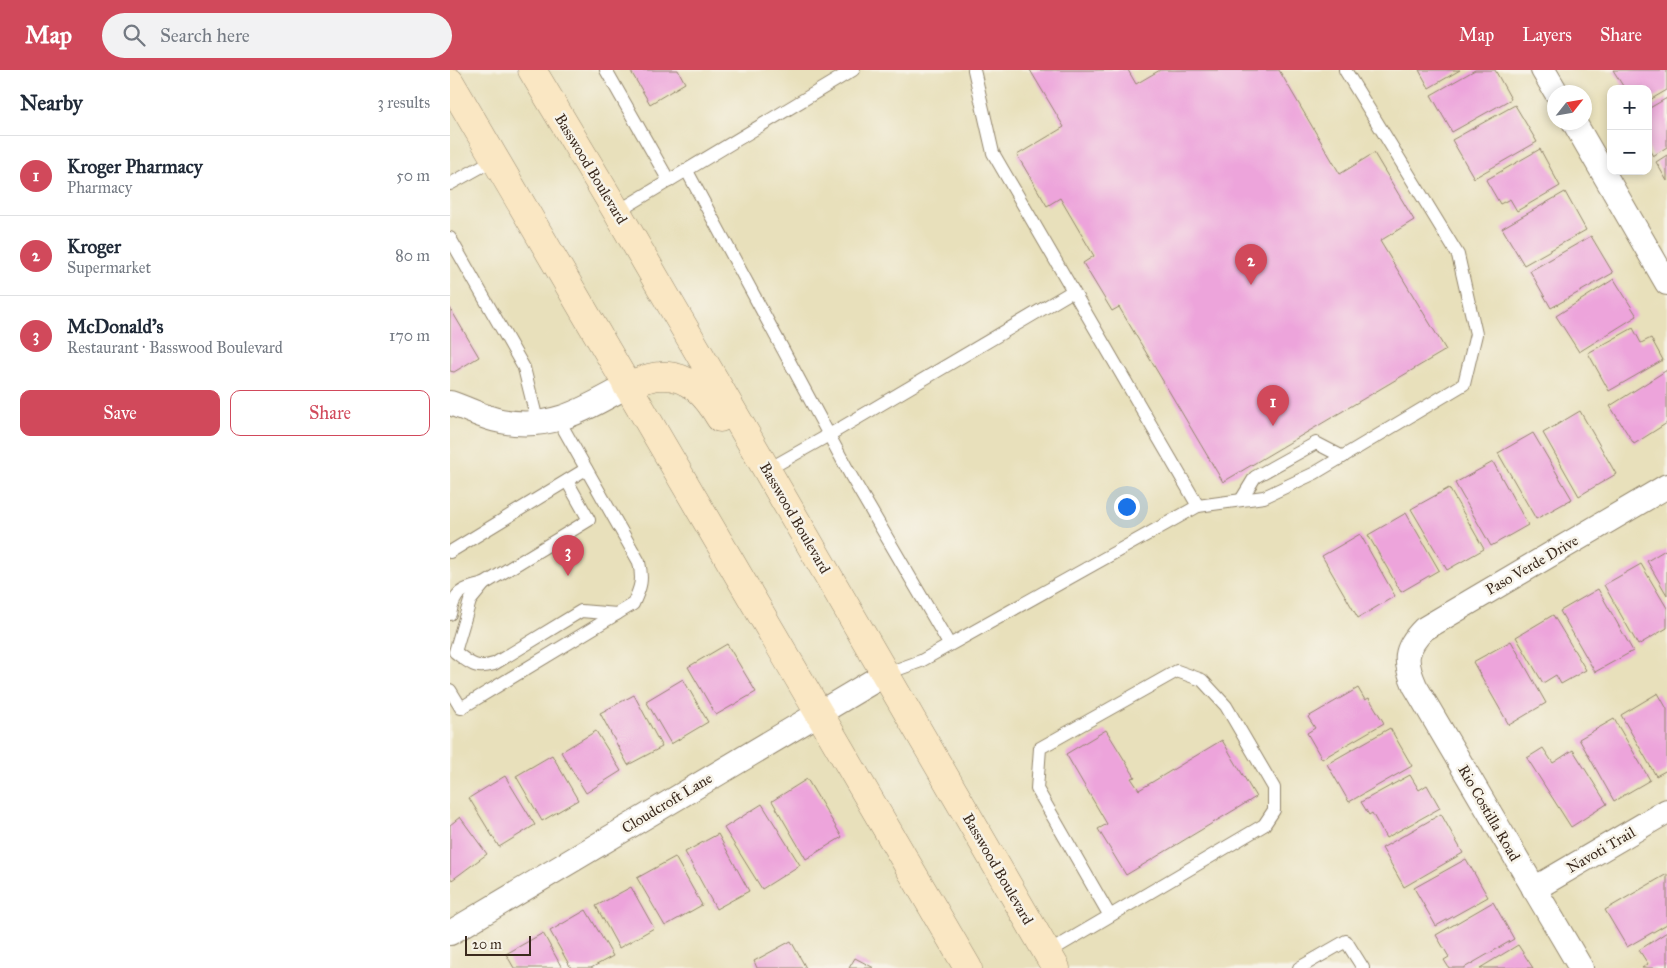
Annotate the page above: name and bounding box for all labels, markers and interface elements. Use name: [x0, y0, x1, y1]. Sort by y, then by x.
search box: [102, 13, 452, 58]
text: Map: [25, 20, 72, 50]
icon: search: [120, 21, 148, 49]
text: Search here: [160, 24, 250, 47]
text: Map: [1459, 24, 1494, 46]
text: Layers: [1522, 24, 1572, 46]
text: Share: [1600, 24, 1642, 46]
north arrow: [1547, 85, 1592, 130]
map controls: [1607, 85, 1652, 175]
button: +: [1607, 85, 1652, 130]
text: Nearby: [20, 90, 83, 116]
text: 3 results: [377, 93, 430, 112]
street label: Basswood Boulevard: [551, 111, 631, 228]
button: −: [1607, 130, 1652, 175]
text: Kroger Pharmacy: [67, 155, 203, 178]
text: 1: [33, 166, 39, 185]
text: 50 m: [396, 166, 430, 185]
text: Pharmacy: [67, 178, 132, 197]
text: Kroger: [67, 235, 121, 258]
pin: 2: [1235, 244, 1267, 285]
text: 2: [32, 246, 40, 265]
text: 80 m: [395, 246, 430, 265]
text: Supermarket: [67, 258, 151, 277]
text: McDonald's: [67, 315, 163, 338]
text: 3: [33, 326, 39, 345]
text: 170 m: [389, 326, 430, 345]
text: Restaurant · Basswood Boulevard: [67, 338, 283, 357]
pin: 1: [1257, 385, 1289, 426]
button: Save: [20, 390, 220, 436]
button: Share: [230, 390, 430, 436]
street label: Basswood Boulevard: [756, 459, 834, 577]
your location: [1114, 494, 1140, 520]
street label: Paso Verde Drive: [1483, 531, 1581, 599]
pin: 3: [552, 535, 584, 576]
street label: Rio Costilla Road: [1454, 762, 1524, 865]
street label: Cloudcroft Lane: [619, 769, 715, 837]
street label: Basswood Boulevard: [959, 810, 1037, 928]
street label: Navoti Trail: [1564, 823, 1639, 877]
scale bar: [465, 933, 531, 956]
text: 20 m: [472, 936, 502, 953]

